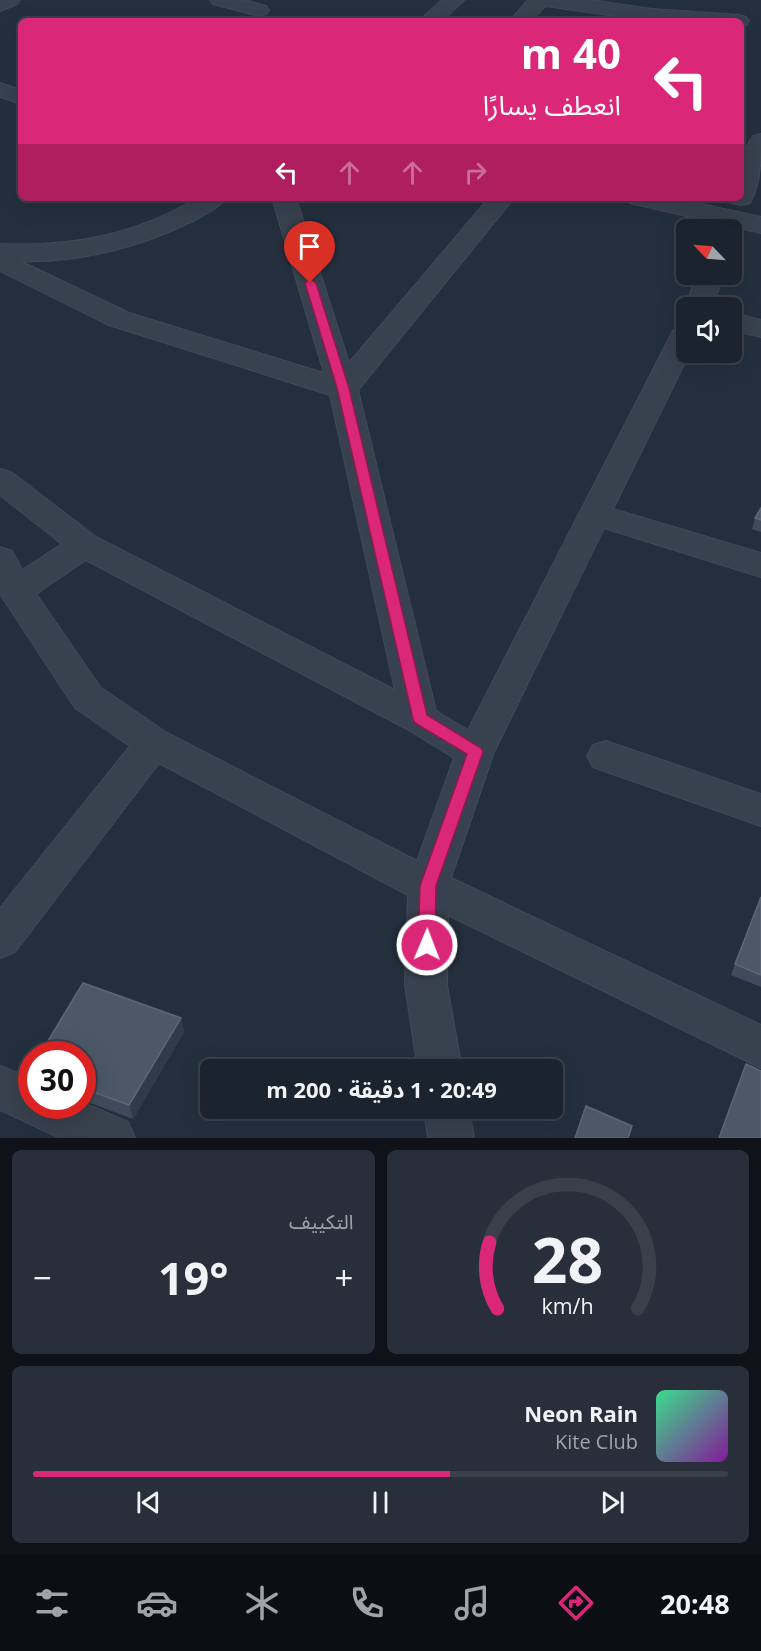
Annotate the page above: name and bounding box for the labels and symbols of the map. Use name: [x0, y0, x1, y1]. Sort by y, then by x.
north arrow: [676, 219, 742, 285]
pin: [284, 221, 335, 283]
position arrow: [395, 913, 459, 977]
speed limit sign: 30: [18, 1041, 96, 1119]

